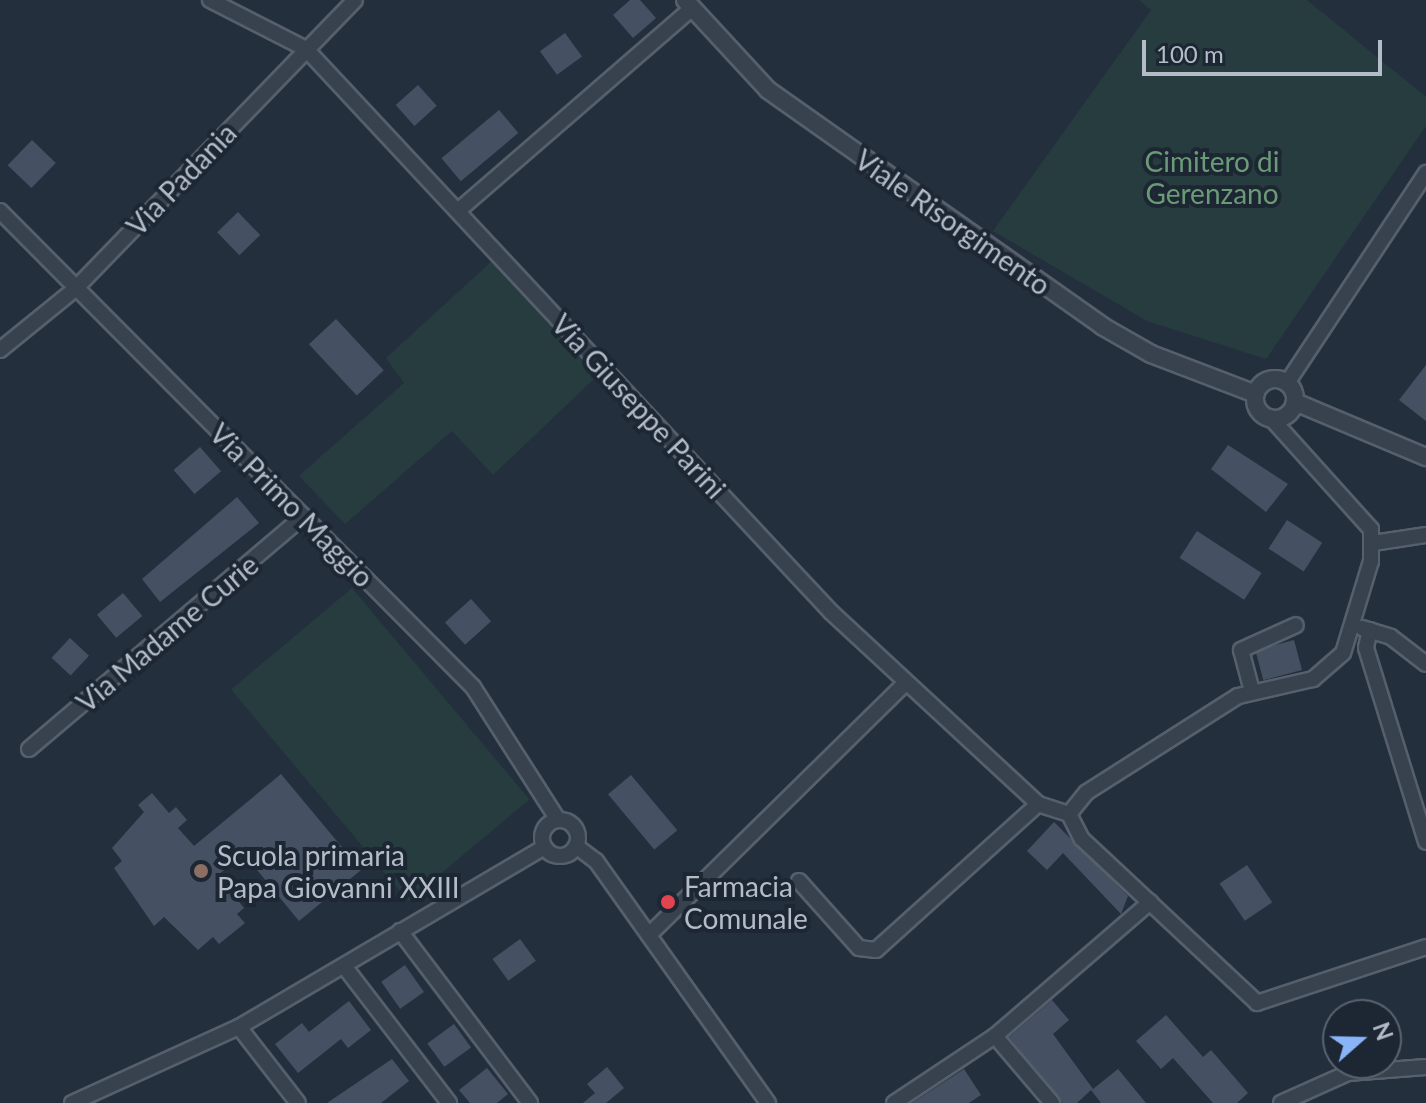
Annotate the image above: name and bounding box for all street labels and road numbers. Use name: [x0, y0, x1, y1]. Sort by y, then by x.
street label: Via Padania: [119, 116, 243, 242]
street label: Viale Risorgimento: [849, 142, 1057, 302]
street label: Via Giuseppe Parini: [545, 307, 733, 505]
street label: Via Primo Maggio: [203, 416, 381, 594]
street label: Via Madame Curie: [69, 547, 265, 719]

